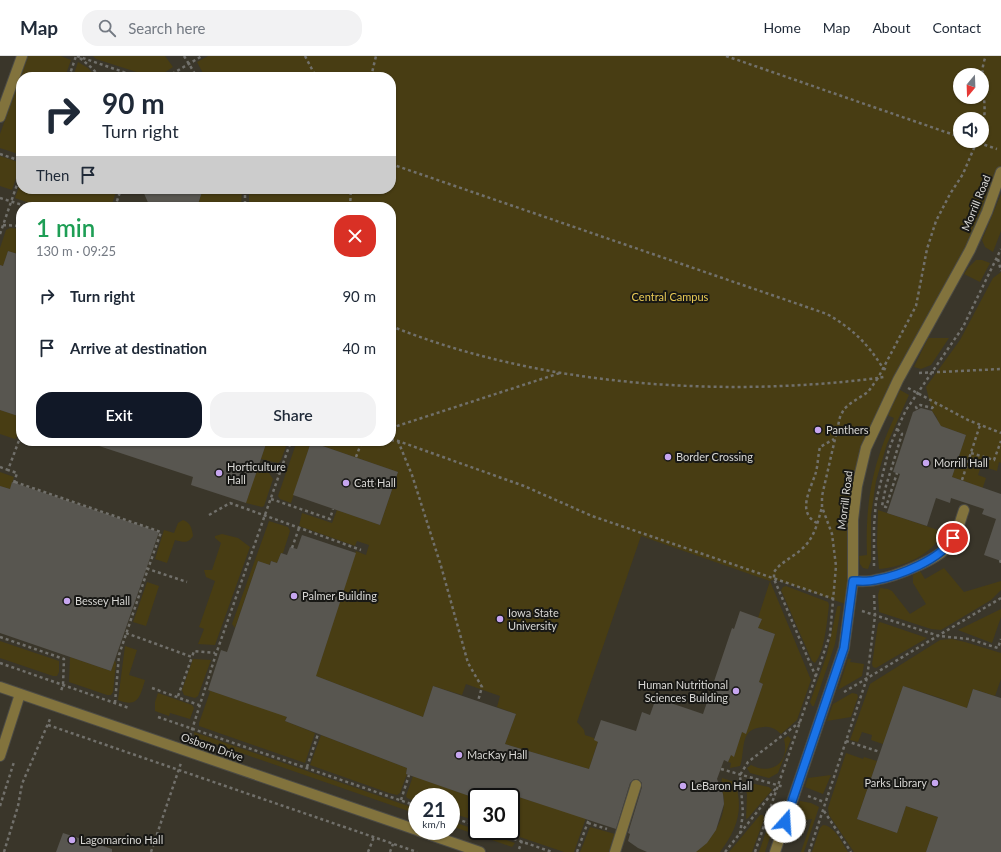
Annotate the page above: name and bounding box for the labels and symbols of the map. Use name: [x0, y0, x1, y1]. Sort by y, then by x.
north arrow: [953, 68, 989, 104]
street label: Morrill Road: [958, 173, 993, 233]
park label: Central Campus: [632, 290, 709, 303]
place label: Panthers: [826, 423, 869, 436]
marker: Panthers: [813, 425, 823, 435]
place label: Border Crossing: [676, 450, 753, 463]
marker: Border Crossing: [663, 452, 673, 462]
place label: Morrill Hall: [934, 456, 988, 469]
marker: Morrill Hall: [921, 458, 931, 468]
place label: Horticulture Hall: [227, 460, 286, 486]
marker: Horticulture Hall: [214, 468, 224, 478]
street label: Morrill Road: [834, 470, 855, 530]
place label: Catt Hall: [354, 476, 396, 489]
marker: Catt Hall: [341, 478, 351, 488]
pin: [936, 521, 970, 555]
place label: Palmer Building: [302, 589, 377, 602]
marker: Palmer Building: [289, 591, 299, 601]
place label: Bessey Hall: [75, 594, 130, 607]
marker: Bessey Hall: [62, 596, 72, 606]
place label: Iowa State University: [508, 606, 559, 632]
marker: Iowa State University: [495, 614, 505, 624]
place label: Human Nutritional Sciences Building: [638, 678, 728, 704]
marker: Human Nutritional Sciences Building: [731, 686, 741, 696]
street label: Osborn Drive: [179, 730, 245, 763]
place label: MacKay Hall: [467, 748, 527, 761]
marker: MacKay Hall: [454, 750, 464, 760]
place label: Parks Library: [864, 776, 927, 789]
marker: Parks Library: [930, 778, 940, 788]
place label: LeBaron Hall: [691, 779, 752, 792]
marker: LeBaron Hall: [678, 781, 688, 791]
speed limit sign: 30: [468, 788, 520, 840]
position arrow: [764, 801, 806, 843]
place label: Lagomarcino Hall: [80, 833, 163, 846]
marker: Lagomarcino Hall: [67, 835, 77, 845]

